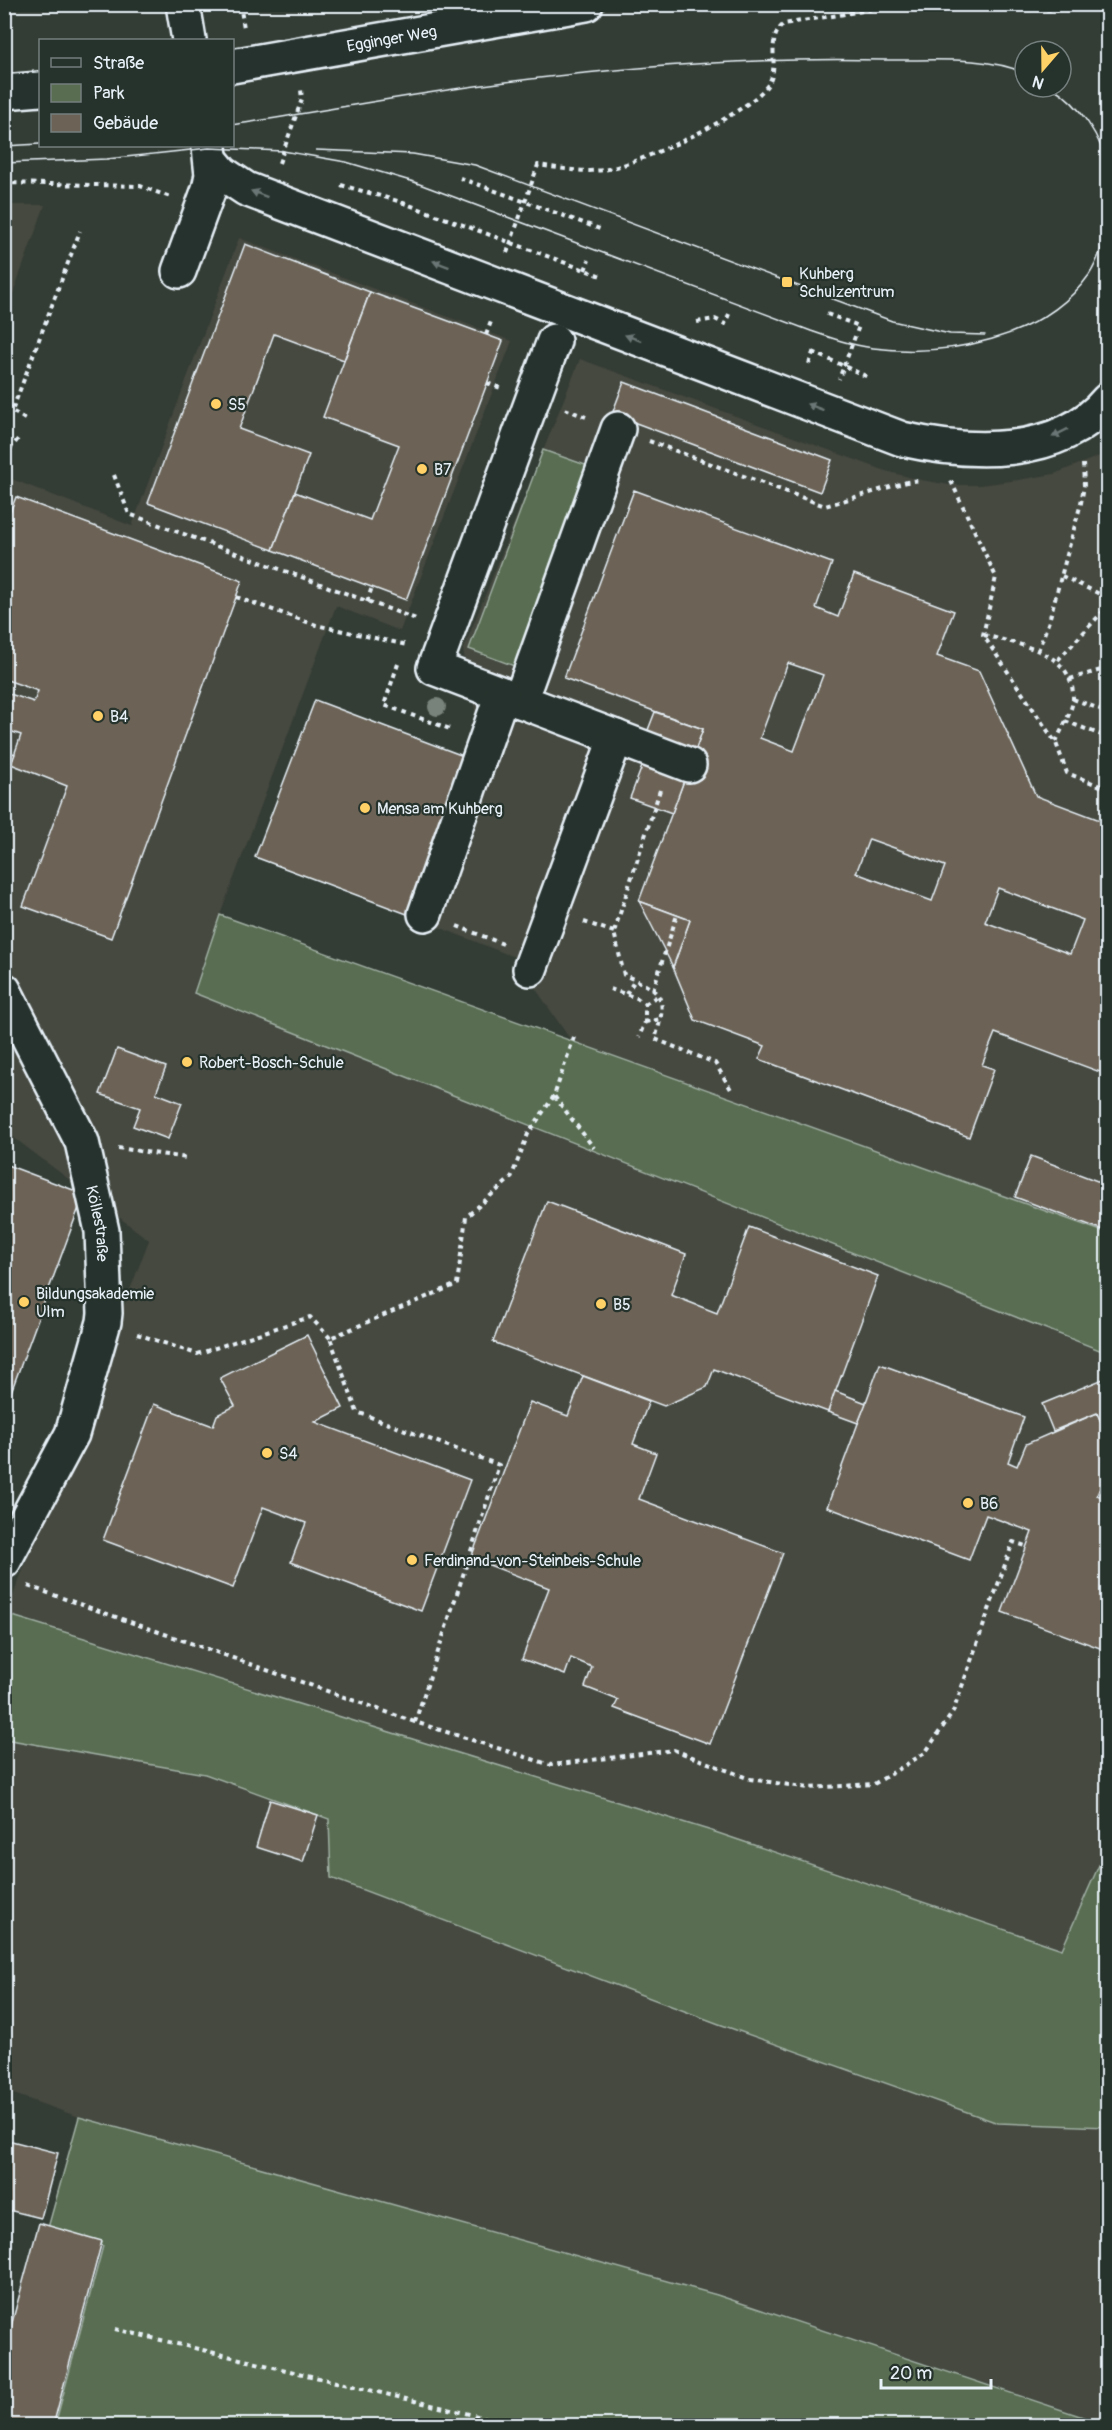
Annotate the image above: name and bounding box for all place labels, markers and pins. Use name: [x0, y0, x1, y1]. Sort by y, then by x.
place label: Kuhberg Schulzentrum: [799, 264, 895, 302]
marker: Kuhberg Schulzentrum: [780, 275, 794, 289]
place label: S5: [228, 395, 246, 415]
marker: S5: [209, 397, 223, 411]
place label: B7: [434, 460, 452, 480]
marker: B7: [415, 462, 429, 476]
place label: B4: [110, 707, 128, 727]
marker: B4: [91, 709, 105, 723]
place label: Mensa am Kuhberg: [377, 799, 503, 819]
marker: Mensa am Kuhberg: [358, 801, 372, 815]
place label: Robert-Bosch-Schule: [199, 1053, 344, 1073]
marker: Robert-Bosch-Schule: [180, 1055, 194, 1069]
place label: Bildungsakademie Ulm: [36, 1284, 154, 1322]
marker: Bildungsakademie Ulm: [17, 1295, 31, 1309]
place label: B5: [613, 1295, 631, 1315]
marker: B5: [594, 1297, 608, 1311]
place label: S4: [279, 1444, 298, 1464]
marker: S4: [260, 1446, 274, 1460]
place label: B6: [980, 1494, 998, 1514]
marker: B6: [961, 1496, 975, 1510]
place label: Ferdinand-von-Steinbeis-Schule: [424, 1551, 641, 1571]
marker: Ferdinand-von-Steinbeis-Schule: [405, 1553, 419, 1567]

